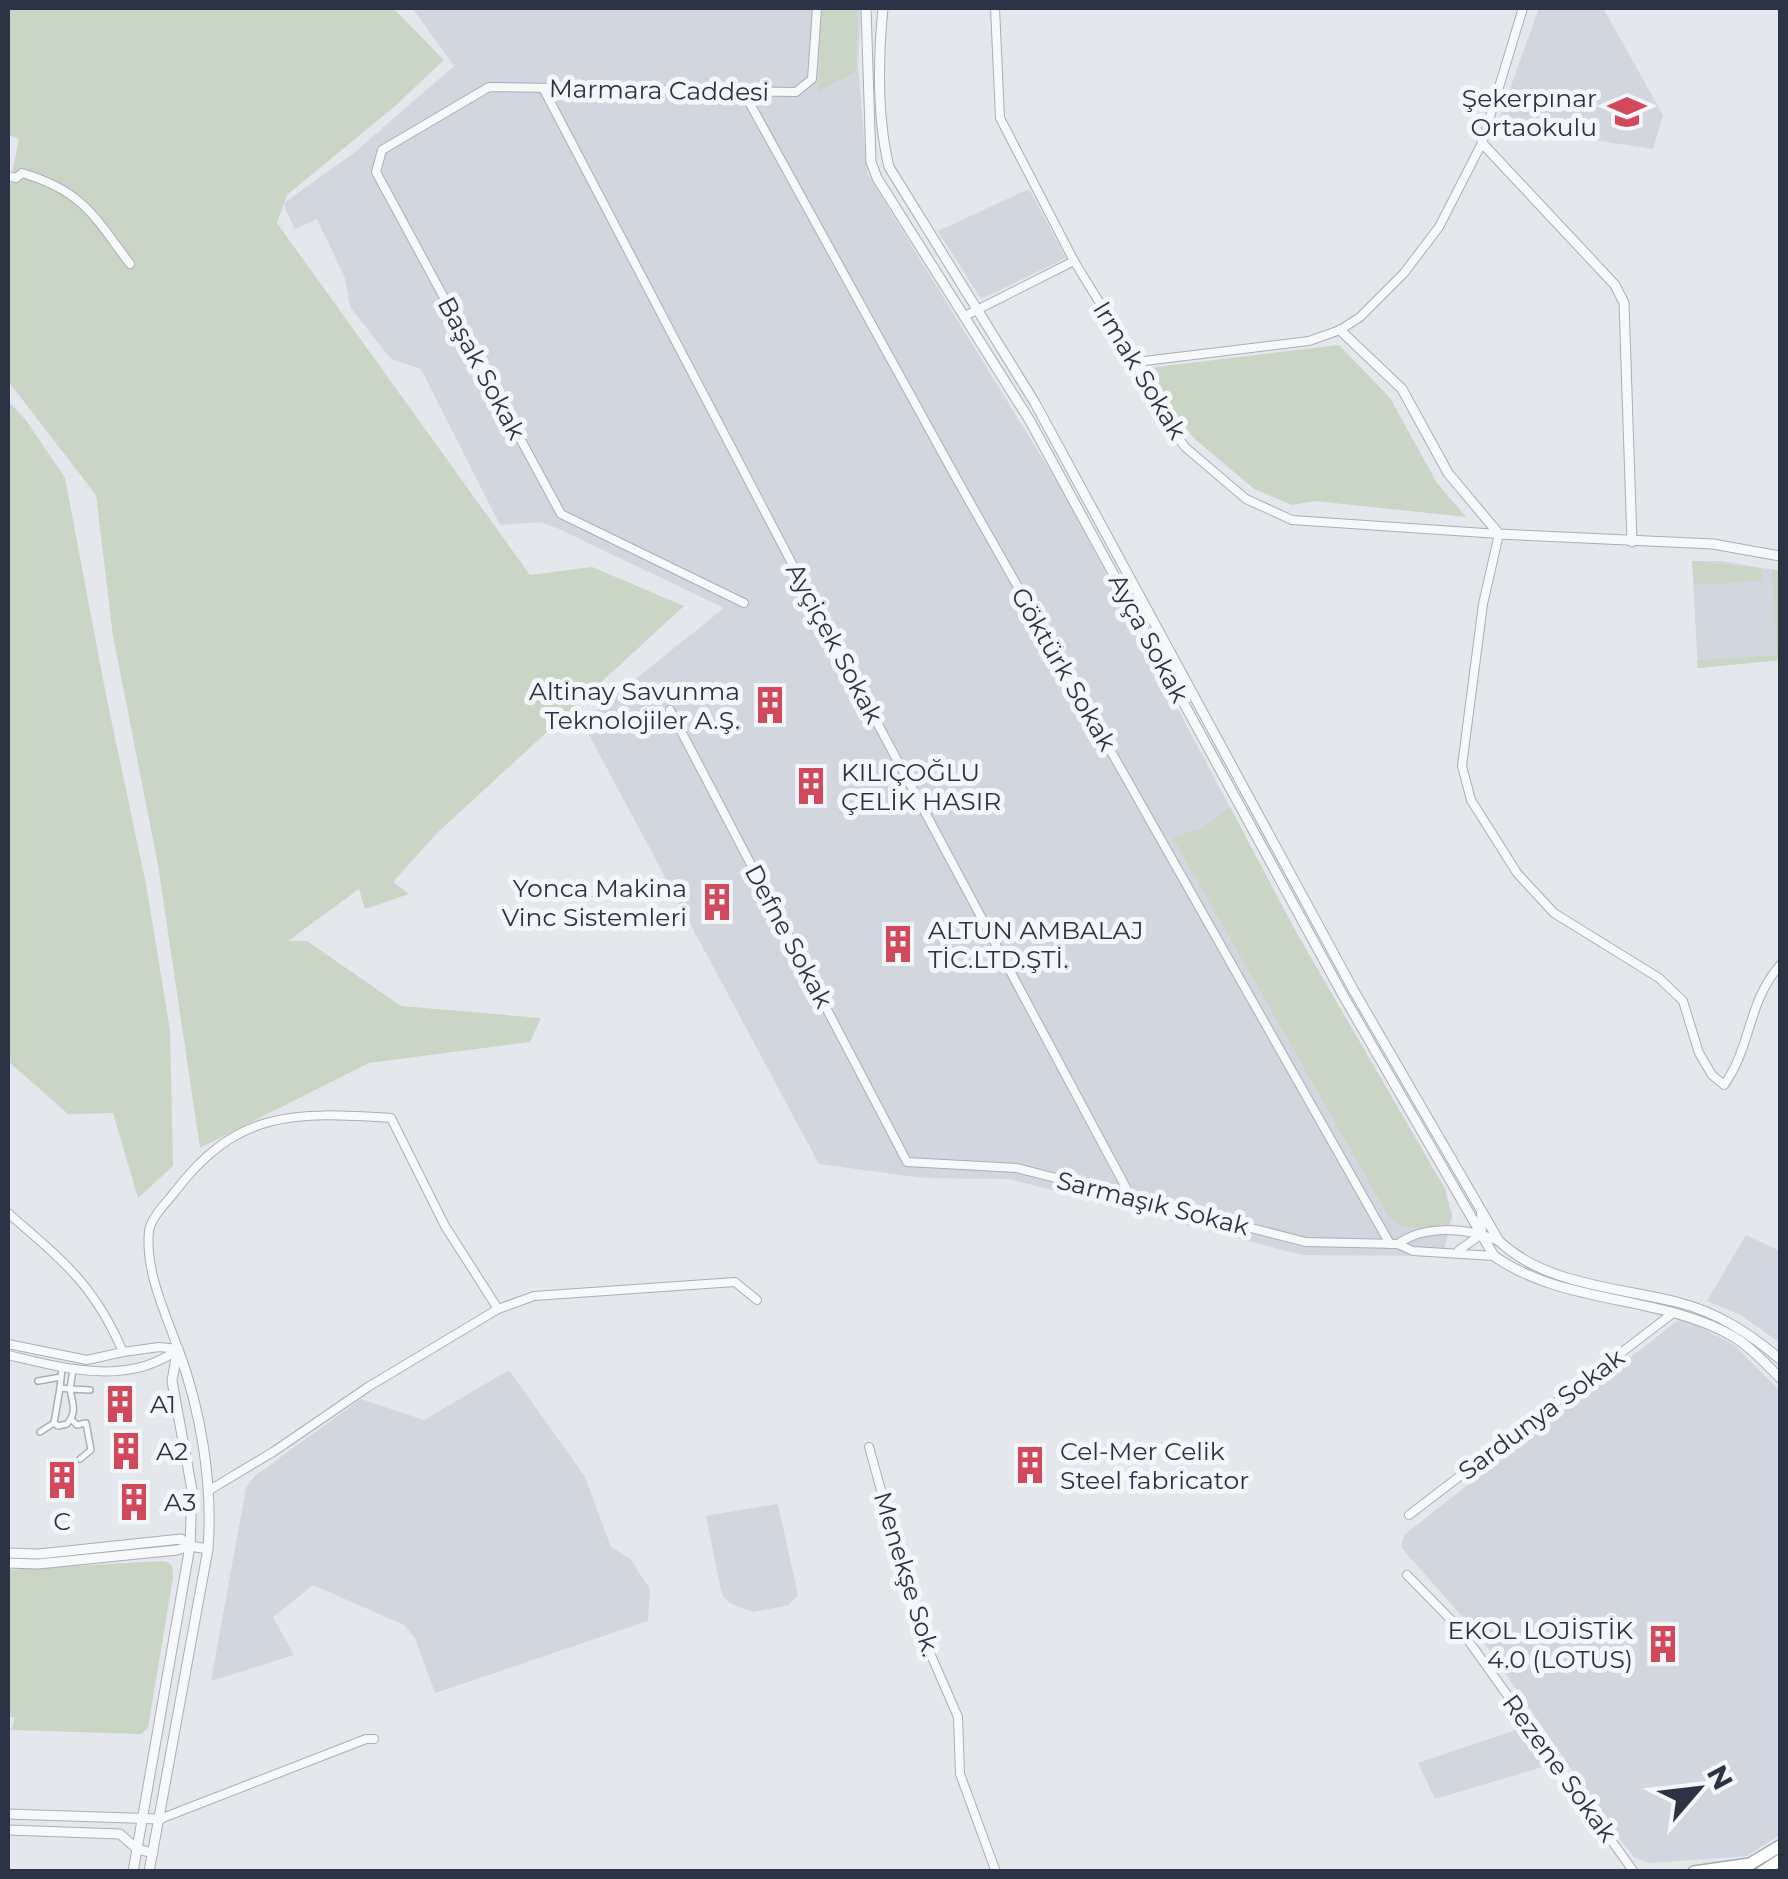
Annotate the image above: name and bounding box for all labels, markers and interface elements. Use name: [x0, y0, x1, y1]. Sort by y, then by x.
street label: Marmara Caddesi: [549, 73, 769, 107]
place label: Şekerpınar Ortaokulu: [1462, 83, 1597, 142]
school or university icon: Şekerpınar Ortaokulu: [1606, 91, 1648, 133]
street label: Başak Sokak: [432, 291, 532, 445]
street label: Irmak Sokak: [1087, 296, 1193, 444]
street label: Ayçiçek Sokak: [780, 558, 890, 728]
street label: Ayça Sokak: [1103, 569, 1195, 707]
street label: Göktürk Sokak: [1005, 582, 1123, 756]
place label: Altinay Savunma Teknolojiler A.Ş.: [529, 676, 740, 735]
building icon: Altinay Savunma Teknolojiler A.Ş.: [749, 684, 791, 726]
place label: KILIÇOĞLU ÇELİK HASIR: [841, 757, 1001, 816]
building icon: KILIÇOĞLU ÇELİK HASIR: [790, 765, 832, 807]
street label: Defne Sokak: [739, 859, 839, 1013]
place label: Yonca Makina Vinc Sistemleri: [502, 873, 687, 932]
building icon: Yonca Makina Vinc Sistemleri: [696, 881, 738, 923]
place label: ALTUN AMBALAJ TİC.LTD.ŞTİ.: [928, 915, 1143, 974]
building icon: ALTUN AMBALAJ TİC.LTD.ŞTİ.: [877, 923, 919, 965]
street label: Sarmaşık Sokak: [1054, 1165, 1252, 1241]
street label: Sardunya Sokak: [1452, 1342, 1630, 1486]
building icon: A1: [99, 1383, 141, 1425]
place label: A1: [150, 1389, 176, 1419]
building icon: A2: [105, 1430, 147, 1472]
place label: A2: [156, 1436, 188, 1466]
place label: Cel-Mer Celik Steel fabricator: [1060, 1436, 1249, 1495]
building icon: Cel-Mer Celik Steel fabricator: [1009, 1444, 1051, 1486]
building icon: C: [41, 1459, 83, 1501]
building icon: A3: [113, 1481, 155, 1523]
place label: A3: [164, 1487, 196, 1517]
street label: Menekşe Sok.: [868, 1488, 946, 1660]
place label: C: [53, 1506, 71, 1536]
place label: EKOL LOJİSTİK 4.0 (LOTUS): [1447, 1615, 1633, 1674]
building icon: EKOL LOJİSTİK 4.0 (LOTUS): [1642, 1623, 1684, 1665]
street label: Rezene Sokak: [1497, 1689, 1624, 1848]
north arrow: [1648, 1739, 1748, 1839]
text: N: [1700, 1759, 1740, 1795]

